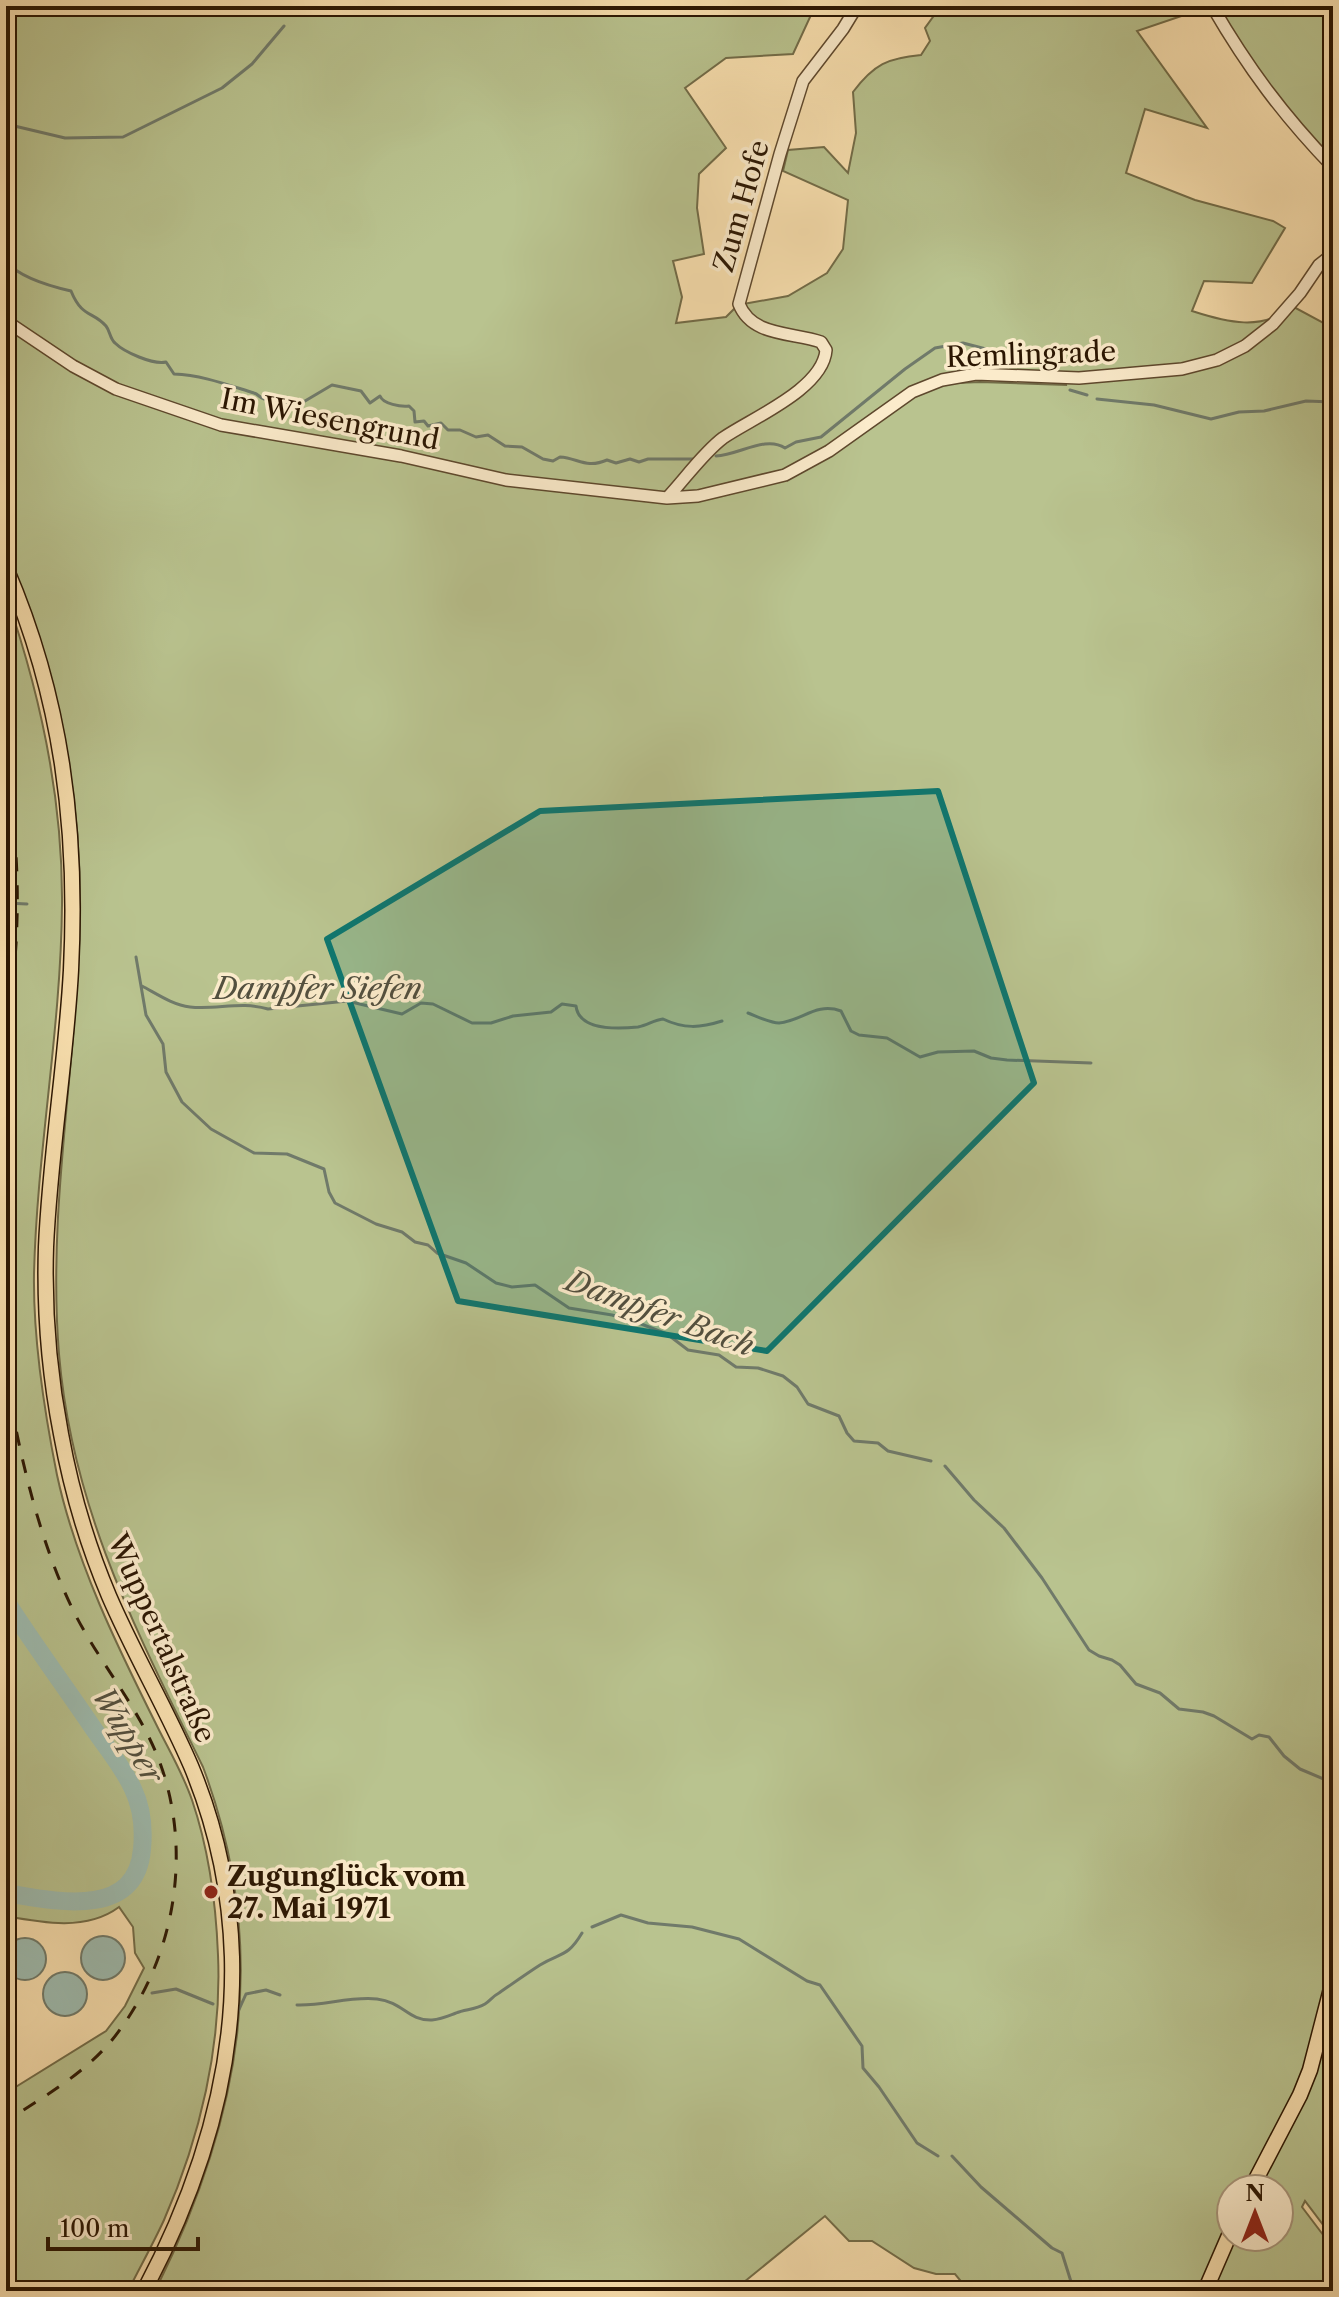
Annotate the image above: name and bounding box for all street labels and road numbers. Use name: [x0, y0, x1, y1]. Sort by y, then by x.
street label: Zum Hofe: [706, 136, 776, 276]
street label: Remlingrade: [945, 334, 1117, 374]
street label: Im Wiesengrund: [218, 381, 442, 457]
street label: Wuppertalstraße: [101, 1528, 223, 1748]

